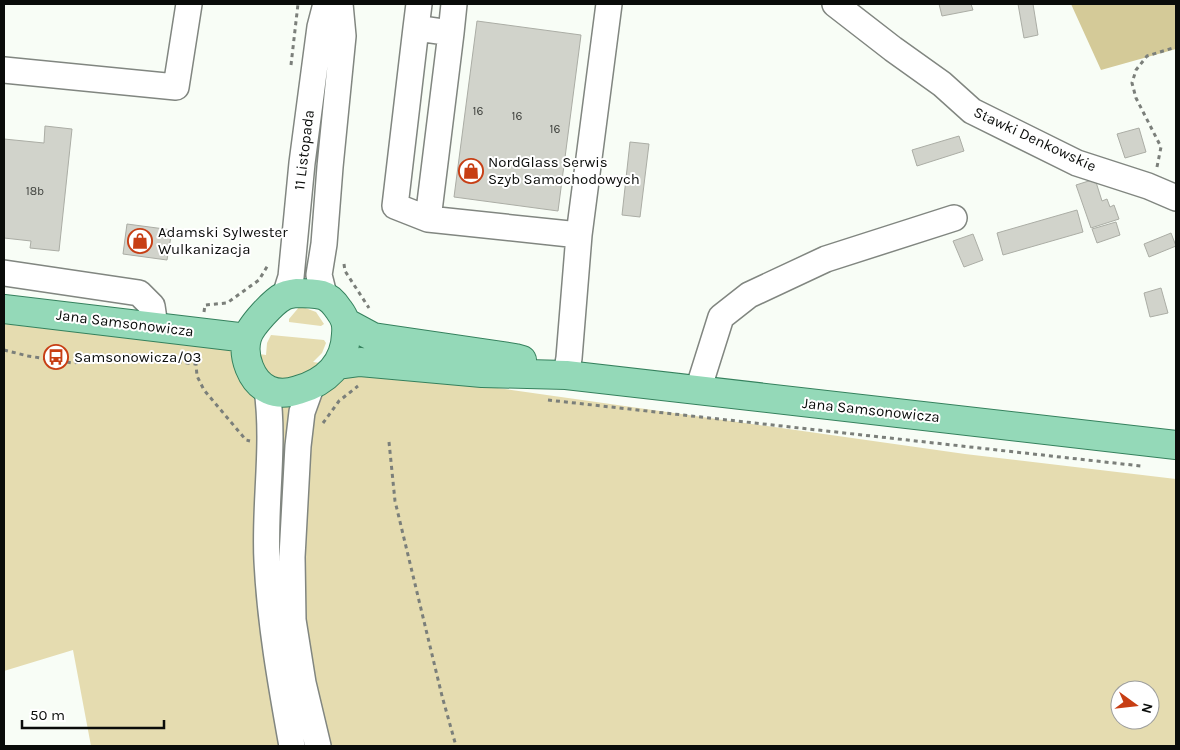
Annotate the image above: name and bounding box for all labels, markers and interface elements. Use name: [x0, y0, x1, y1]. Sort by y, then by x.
street label: Stawki Denkowskie: [971, 103, 1099, 175]
house number: 16: [473, 104, 484, 118]
street label: 11 Listopada: [290, 109, 318, 191]
house number: 16: [512, 109, 523, 123]
house number: 16: [550, 122, 561, 136]
place label: NordGlass Serwis Szyb Samochodowych: [488, 153, 640, 188]
shop icon: NordGlass Serwis Szyb Samochodowych: [458, 158, 484, 184]
house number: 18b: [26, 184, 44, 198]
place label: Adamski Sylwester Wulkanizacja: [158, 223, 288, 258]
shop icon: Adamski Sylwester Wulkanizacja: [127, 228, 153, 254]
street label: Jana Samsonowicza: [55, 306, 195, 340]
bus stop icon: Samsonowicza/03: [43, 344, 69, 370]
place label: Samsonowicza/03: [74, 348, 201, 366]
street label: Jana Samsonowicza: [801, 394, 941, 426]
north arrow: [1110, 680, 1160, 730]
scale bar: [22, 698, 165, 730]
text: N: [1138, 701, 1157, 715]
text: 50 m: [30, 706, 65, 724]

